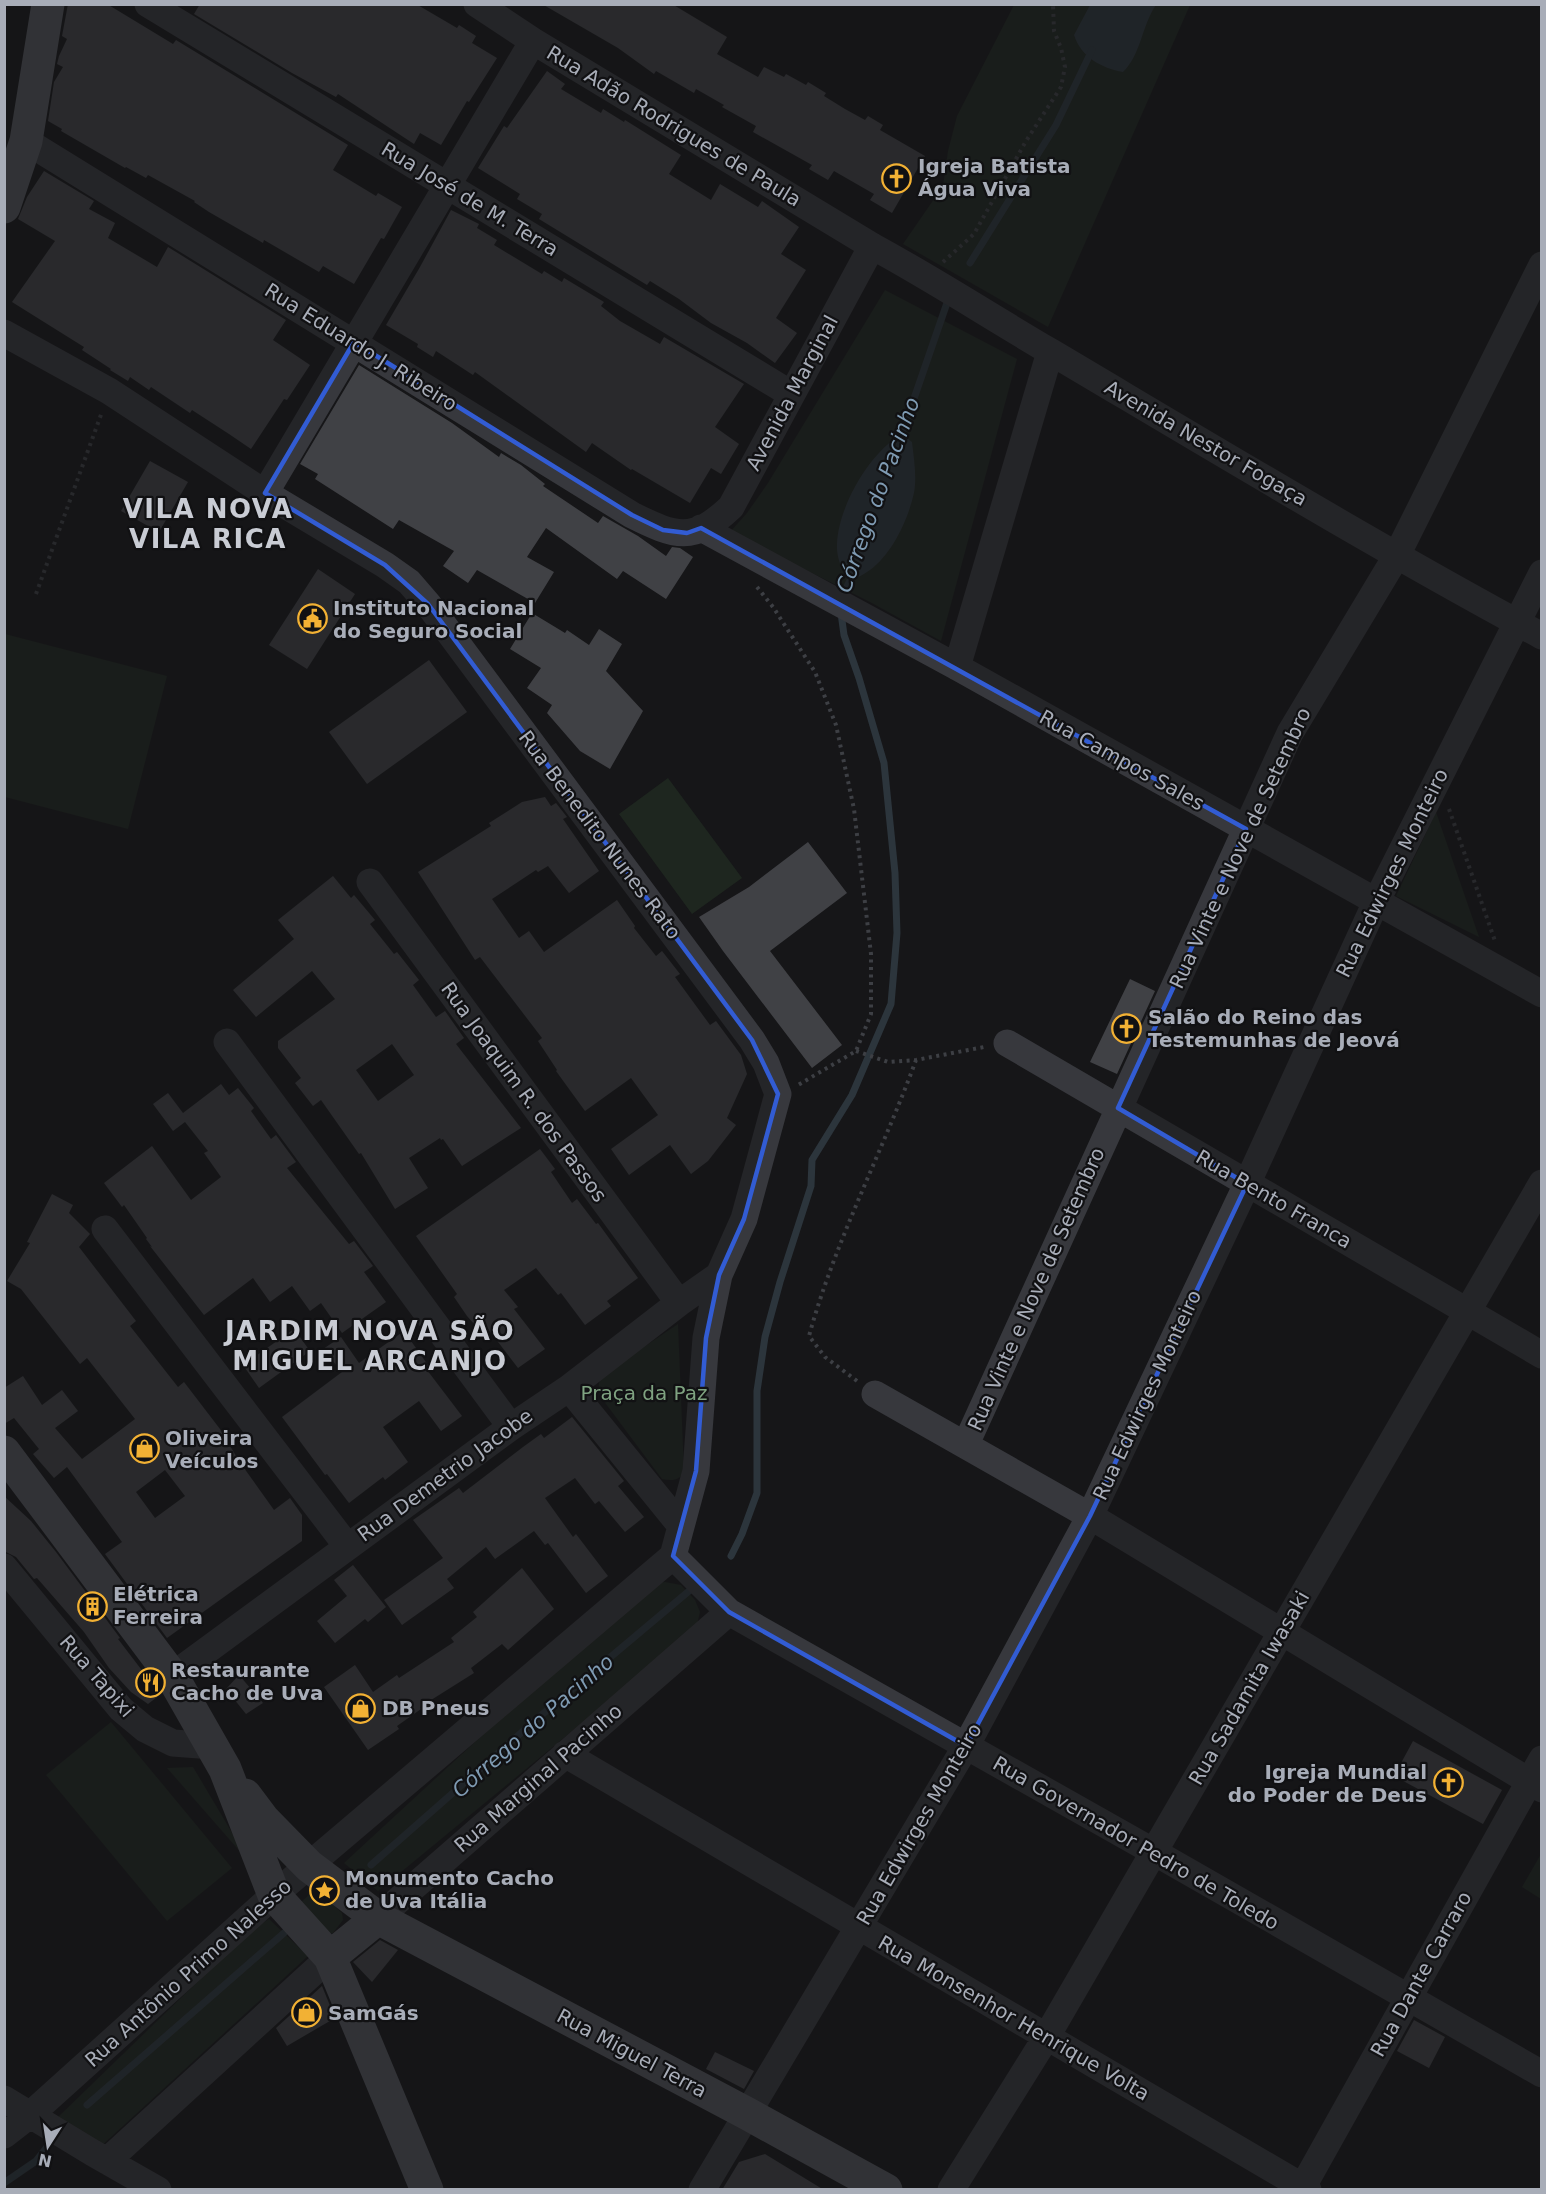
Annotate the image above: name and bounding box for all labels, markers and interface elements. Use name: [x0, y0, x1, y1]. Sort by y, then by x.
street label: Rua Adão Rodrigues de Paula: [542, 40, 806, 212]
street label: Rua José de M. Terra: [377, 137, 563, 261]
place label: Igreja Batista Água Viva: [918, 154, 1071, 201]
church icon: Igreja Batista Água Viva: [881, 162, 913, 194]
street label: Rua Eduardo J. Ribeiro: [260, 278, 462, 416]
street label: Avenida Marginal: [741, 311, 843, 475]
street label: Avenida Nestor Fogaça: [1101, 375, 1311, 511]
water label: Córrego do Pacinho: [832, 394, 924, 596]
district label: VILA NOVA VILA RICA: [123, 494, 293, 554]
place label: Instituto Nacional do Seguro Social: [333, 596, 534, 643]
public building icon: Instituto Nacional do Seguro Social: [296, 603, 328, 635]
street label: Rua Vinte e Nove de Setembro: [1164, 704, 1316, 992]
street label: Rua Campos Sales: [1035, 705, 1209, 815]
street label: Rua Benedito Nunes Rato: [514, 726, 686, 944]
street label: Rua Edwirges Monteiro: [1331, 765, 1453, 981]
street label: Rua Joaquim R. dos Passos: [436, 977, 612, 1207]
place label: Salão do Reino das Testemunhas de Jeová: [1148, 1005, 1400, 1052]
church icon: Salão do Reino das Testemunhas de Jeová: [1111, 1012, 1143, 1044]
street label: Rua Vinte e Nove de Setembro: [963, 1144, 1109, 1434]
street label: Rua Bento Franca: [1192, 1145, 1356, 1253]
street label: Rua Edwirges Monteiro: [1088, 1286, 1206, 1504]
district label: JARDIM NOVA SÃO MIGUEL ARCANJO: [223, 1315, 515, 1376]
park label: Praça da Paz: [580, 1381, 708, 1405]
street label: Rua Demetrio Jacobe: [353, 1403, 537, 1547]
place label: Oliveira Veículos: [165, 1426, 258, 1473]
shop icon: Oliveira Veículos: [128, 1433, 160, 1465]
place label: Elétrica Ferreira: [113, 1582, 203, 1629]
street label: Rua Sadamita Iwasaki: [1184, 1587, 1314, 1789]
building icon: Elétrica Ferreira: [76, 1590, 108, 1622]
street label: Rua Tapixi: [55, 1630, 139, 1722]
water label: Córrego do Pacinho: [447, 1649, 619, 1803]
place label: Restaurante Cacho de Uva: [171, 1658, 324, 1705]
restaurant icon: Restaurante Cacho de Uva: [134, 1666, 166, 1698]
shop icon: DB Pneus: [345, 1692, 377, 1724]
place label: DB Pneus: [382, 1696, 489, 1720]
street label: Rua Marginal Pacinho: [449, 1699, 627, 1857]
street label: Rua Edwirges Monteiro: [851, 1719, 987, 1929]
street label: Rua Governador Pedro de Toledo: [989, 1751, 1283, 1935]
place label: Igreja Mundial do Poder de Deus: [1228, 1760, 1427, 1807]
church icon: Igreja Mundial do Poder de Deus: [1432, 1767, 1464, 1799]
place label: Monumento Cacho de Uva Itália: [345, 1866, 554, 1913]
street label: Rua Antônio Primo Nalesso: [80, 1874, 296, 2072]
place icon: Monumento Cacho de Uva Itália: [308, 1874, 340, 1906]
street label: Rua Dante Carraro: [1365, 1887, 1477, 2061]
street label: Rua Monsenhor Henrique Volta: [874, 1930, 1154, 2106]
shop icon: SamGás: [291, 1997, 323, 2029]
place label: SamGás: [328, 2001, 419, 2025]
street label: Rua Miguel Terra: [553, 2003, 711, 2103]
north arrow: [18, 2116, 78, 2176]
text: N: [36, 2149, 54, 2171]

